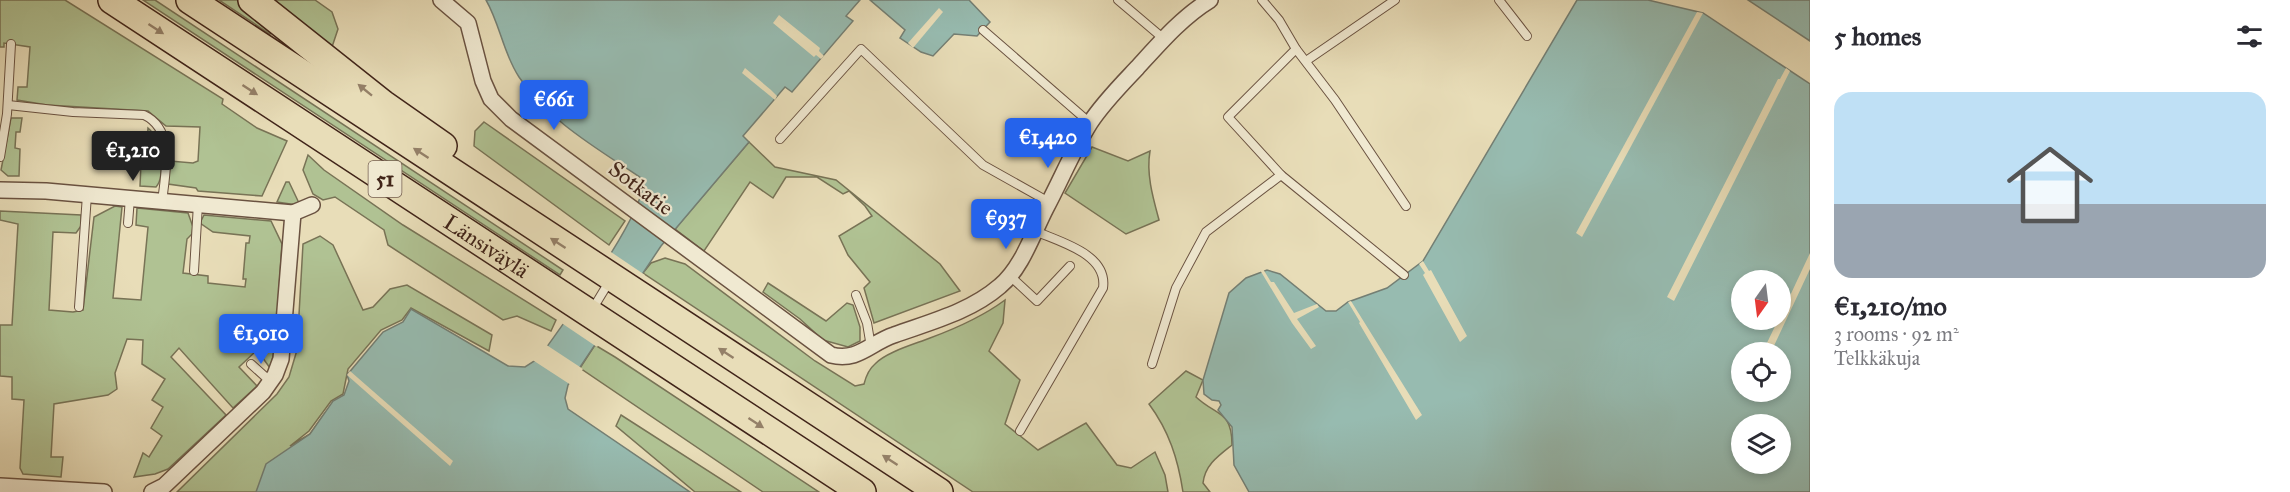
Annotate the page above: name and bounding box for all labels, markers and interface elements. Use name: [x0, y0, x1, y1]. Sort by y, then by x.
text: 5 homes: [1834, 20, 1921, 52]
icon: filters: [2233, 20, 2266, 53]
one-way arrow: [148, 23, 164, 35]
pin: €661: [518, 80, 590, 131]
one-way arrow: [357, 83, 373, 96]
one-way arrow: [241, 84, 257, 96]
text: €661: [534, 87, 574, 111]
pin: €1,420: [999, 118, 1097, 169]
text: €1,420: [1019, 125, 1077, 149]
pin: €1,210: [84, 131, 182, 182]
icon: home: [1996, 131, 2104, 239]
text: €1,210: [106, 138, 160, 162]
one-way arrow: [413, 148, 429, 159]
street label: Sotkatie: [603, 155, 679, 221]
road number: 51: [368, 161, 402, 197]
pin: €937: [970, 199, 1042, 250]
text: €937: [985, 206, 1027, 230]
street label: Länsiväylä: [439, 208, 535, 284]
one-way arrow: [550, 237, 566, 249]
north arrow: [1731, 270, 1791, 330]
map controls: [1731, 270, 1791, 474]
text: €1,210/mo: [1834, 290, 1947, 322]
pin: €1,010: [212, 314, 310, 365]
text: €1,010: [233, 321, 289, 345]
text: 3 rooms · 92 m²: [1834, 322, 1959, 346]
button: locate: [1731, 342, 1791, 402]
text: Telkkäkuja: [1834, 346, 1920, 370]
one-way arrow: [718, 348, 735, 359]
button: layers: [1731, 414, 1791, 474]
one-way arrow: [748, 417, 765, 428]
one-way arrow: [882, 454, 898, 466]

